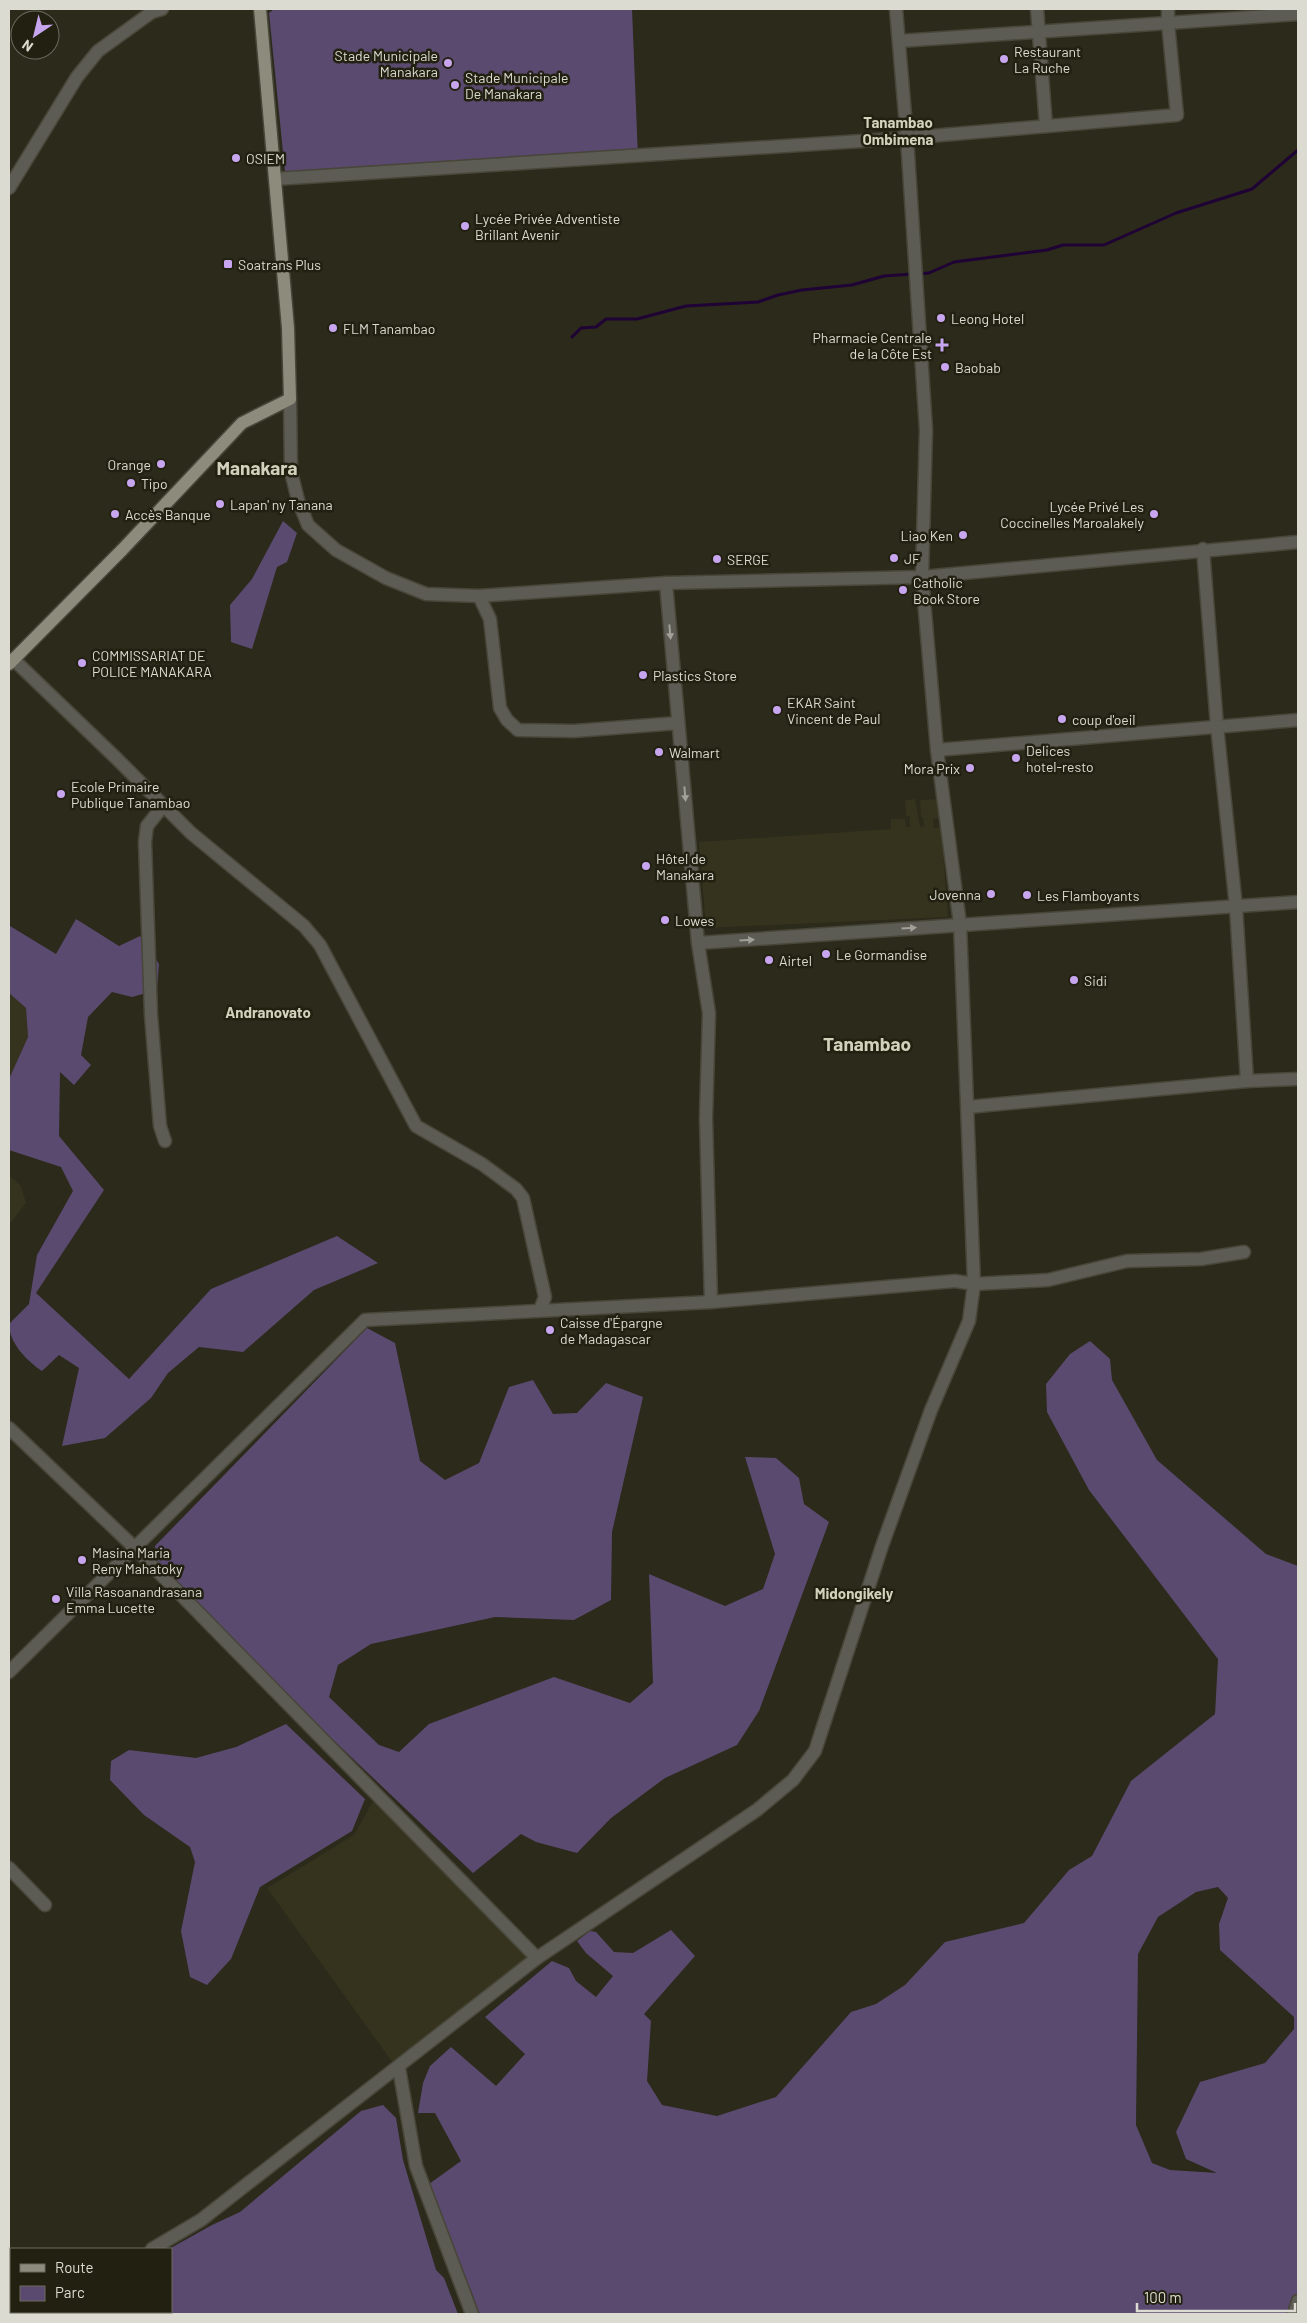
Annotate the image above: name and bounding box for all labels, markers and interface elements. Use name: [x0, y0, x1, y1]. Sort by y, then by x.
north arrow: [10, 10, 60, 60]
text: N: [19, 36, 36, 56]
place label: Restaurant La Ruche: [1014, 43, 1081, 76]
place label: Stade Municipale Manakara: [335, 47, 438, 80]
marker: Restaurant La Ruche: [998, 53, 1010, 65]
marker: Stade Municipale Manakara: [442, 57, 454, 69]
place label: Stade Municipale De Manakara: [465, 69, 568, 102]
marker: Stade Municipale De Manakara: [449, 79, 461, 91]
district label: Tanambao Ombimena: [863, 113, 934, 148]
place label: OSIEM: [246, 150, 285, 167]
marker: OSIEM: [230, 152, 242, 164]
place label: Lycée Privée Adventiste Brillant Avenir: [475, 210, 620, 243]
marker: Lycée Privée Adventiste Brillant Avenir: [459, 220, 471, 232]
place label: Soatrans Plus: [238, 256, 321, 273]
marker: Soatrans Plus: [222, 258, 234, 270]
place label: Leong Hotel: [951, 310, 1024, 327]
marker: Leong Hotel: [935, 312, 947, 324]
place label: FLM Tanambao: [343, 320, 435, 337]
marker: FLM Tanambao: [327, 322, 339, 334]
place label: Pharmacie Centrale de la Côte Est: [813, 329, 932, 362]
marker: Pharmacie Centrale de la Côte Est: [936, 339, 948, 351]
place label: Baobab: [955, 359, 1001, 376]
marker: Baobab: [939, 361, 951, 373]
place label: Orange: [108, 456, 151, 473]
district label: Manakara: [217, 456, 297, 479]
marker: Orange: [155, 458, 167, 470]
place label: Tipo: [141, 475, 168, 492]
marker: Tipo: [125, 477, 137, 489]
place label: Lapan' ny Tanana: [230, 496, 333, 513]
marker: Lapan' ny Tanana: [214, 498, 226, 510]
place label: Lycée Privé Les Coccinelles Maroalakely: [1000, 498, 1145, 531]
place label: Accès Banque: [125, 506, 211, 523]
marker: Accès Banque: [109, 508, 121, 520]
marker: Lycée Privé Les Coccinelles Maroalakely: [1148, 508, 1160, 520]
place label: Liao Ken: [901, 527, 953, 544]
marker: Liao Ken: [957, 529, 969, 541]
place label: JF: [904, 550, 920, 567]
place label: SERGE: [727, 551, 769, 568]
marker: JF: [888, 552, 900, 564]
marker: SERGE: [711, 553, 723, 565]
place label: Catholic Book Store: [913, 574, 980, 607]
marker: Catholic Book Store: [897, 584, 909, 596]
one-way arrow: [666, 624, 674, 640]
place label: COMMISSARIAT DE POLICE MANAKARA: [92, 647, 212, 680]
marker: COMMISSARIAT DE POLICE MANAKARA: [76, 657, 88, 669]
place label: Plastics Store: [653, 667, 737, 684]
marker: Plastics Store: [637, 669, 649, 681]
place label: EKAR Saint Vincent de Paul: [787, 694, 880, 727]
marker: EKAR Saint Vincent de Paul: [771, 704, 783, 716]
place label: coup d'oeil: [1072, 711, 1136, 728]
marker: coup d'oeil: [1056, 713, 1068, 725]
place label: Delices hotel-resto: [1026, 742, 1094, 775]
place label: Walmart: [669, 744, 720, 761]
marker: Walmart: [653, 746, 665, 758]
marker: Delices hotel-resto: [1010, 752, 1022, 764]
place label: Mora Prix: [904, 760, 960, 777]
marker: Mora Prix: [964, 762, 976, 774]
place label: Ecole Primaire Publique Tanambao: [71, 778, 190, 811]
one-way arrow: [681, 786, 689, 802]
marker: Ecole Primaire Publique Tanambao: [55, 788, 67, 800]
place label: Hôtel de Manakara: [656, 850, 714, 883]
marker: Hôtel de Manakara: [640, 860, 652, 872]
place label: Jovenna: [929, 886, 981, 903]
place label: Les Flamboyants: [1037, 887, 1140, 904]
marker: Jovenna: [985, 888, 997, 900]
marker: Les Flamboyants: [1021, 889, 1033, 901]
place label: Lowes: [675, 912, 714, 929]
marker: Lowes: [659, 914, 671, 926]
one-way arrow: [901, 924, 917, 932]
one-way arrow: [739, 935, 755, 943]
place label: Le Gormandise: [836, 946, 927, 963]
marker: Le Gormandise: [820, 948, 832, 960]
place label: Airtel: [779, 952, 812, 969]
marker: Airtel: [763, 954, 775, 966]
place label: Sidi: [1084, 972, 1107, 989]
marker: Sidi: [1068, 974, 1080, 986]
district label: Andranovato: [225, 1003, 311, 1021]
district label: Tanambao: [823, 1032, 911, 1055]
place label: Caisse d'Épargne de Madagascar: [560, 1314, 663, 1347]
marker: Caisse d'Épargne de Madagascar: [544, 1324, 556, 1336]
place label: Masina Maria Reny Mahatoky: [92, 1544, 183, 1577]
marker: Masina Maria Reny Mahatoky: [76, 1554, 88, 1566]
place label: Villa Rasoanandrasana Emma Lucette: [66, 1583, 202, 1616]
district label: Midongikely: [815, 1584, 894, 1602]
marker: Villa Rasoanandrasana Emma Lucette: [50, 1593, 62, 1605]
legend: [10, 2248, 172, 2313]
text: Route: [55, 2258, 94, 2276]
scale bar: [1137, 2280, 1294, 2312]
text: Parc: [55, 2283, 85, 2301]
text: 100 m: [1144, 2288, 1182, 2306]

